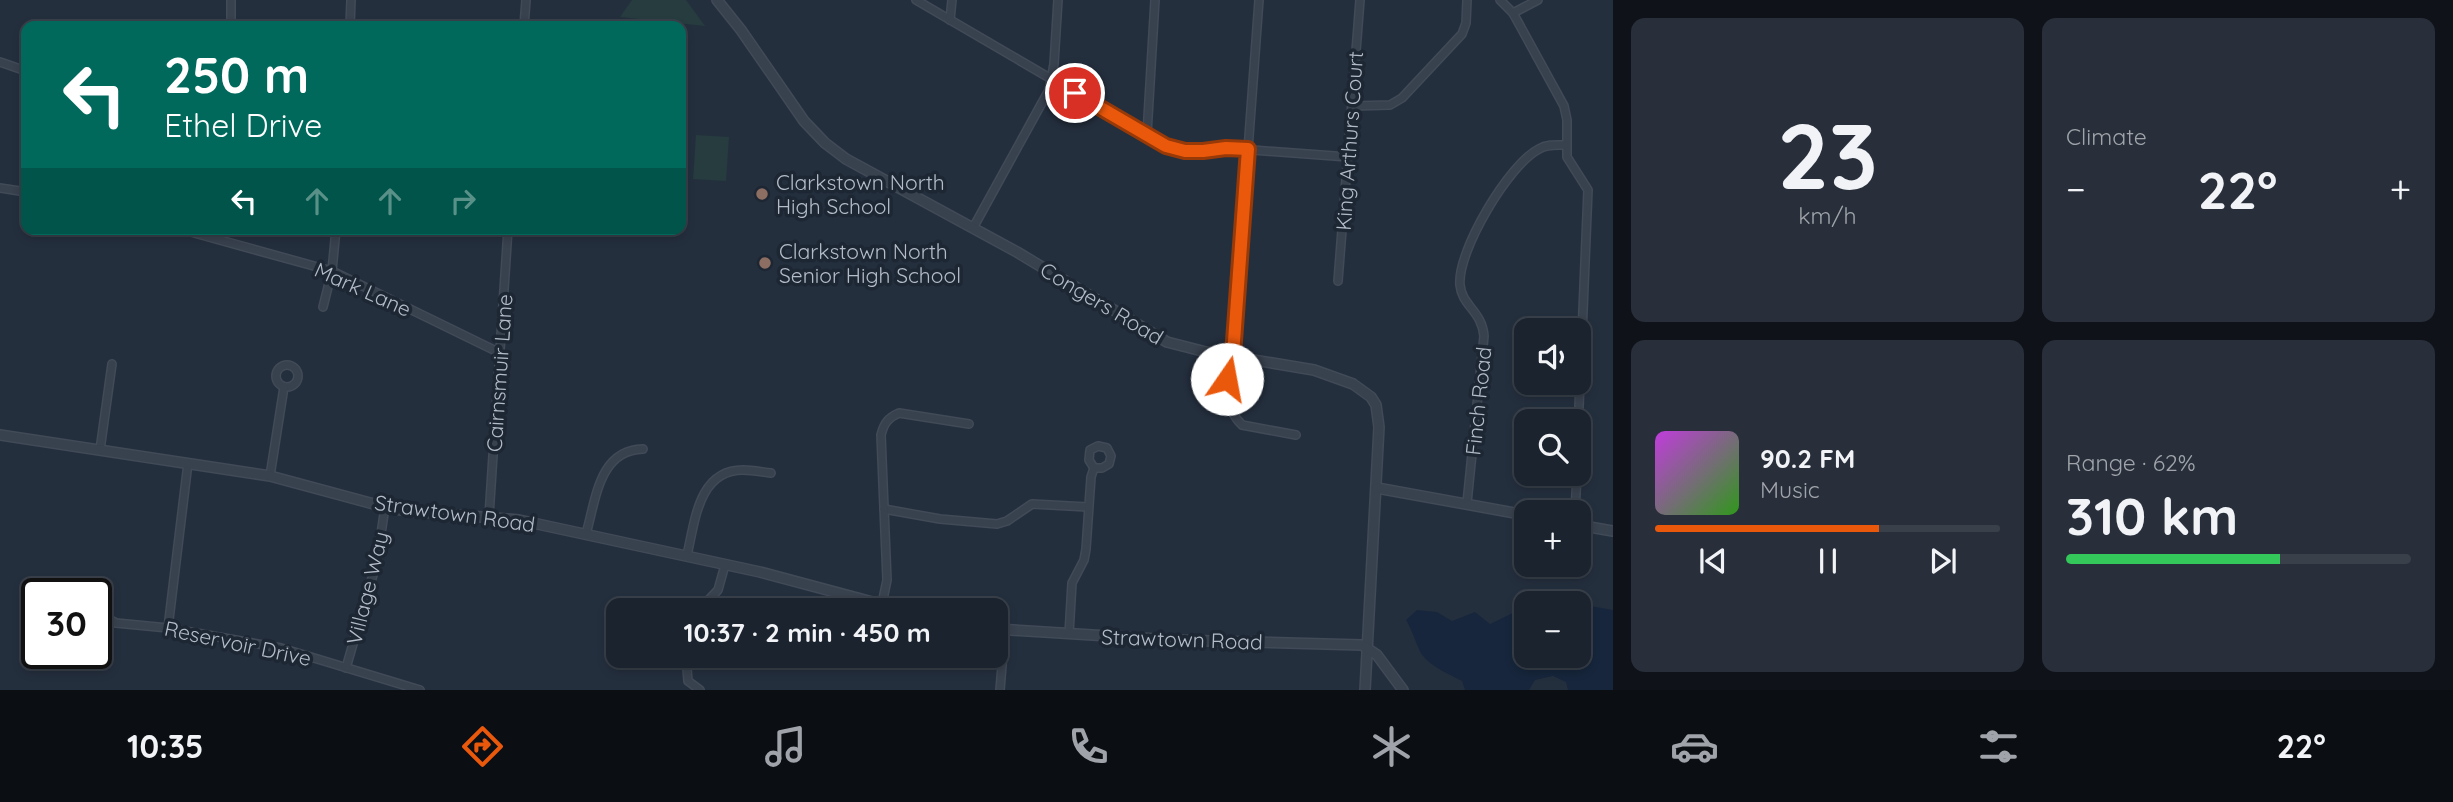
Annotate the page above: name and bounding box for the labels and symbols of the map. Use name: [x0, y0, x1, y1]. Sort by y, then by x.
street label: King Arthurs Court: [1330, 51, 1368, 231]
pin: [1045, 63, 1105, 123]
place label: Clarkstown North High School: [776, 169, 945, 219]
marker: Clarkstown North High School: [754, 186, 770, 202]
place label: Clarkstown North Senior High School: [779, 238, 961, 288]
marker: Clarkstown North Senior High School: [757, 255, 773, 271]
street label: Mark Lane: [311, 256, 415, 322]
street label: Congers Road: [1036, 256, 1168, 350]
street label: Cairnsmuir Lane: [481, 293, 517, 453]
position arrow: [1190, 342, 1264, 416]
street label: Finch Road: [1459, 345, 1497, 457]
street label: Strawtown Road: [373, 489, 537, 537]
street label: Village Way: [340, 529, 394, 647]
speed limit sign: 30: [21, 578, 112, 669]
street label: Reservoir Drive: [162, 615, 314, 671]
street label: Strawtown Road: [1101, 623, 1263, 655]

